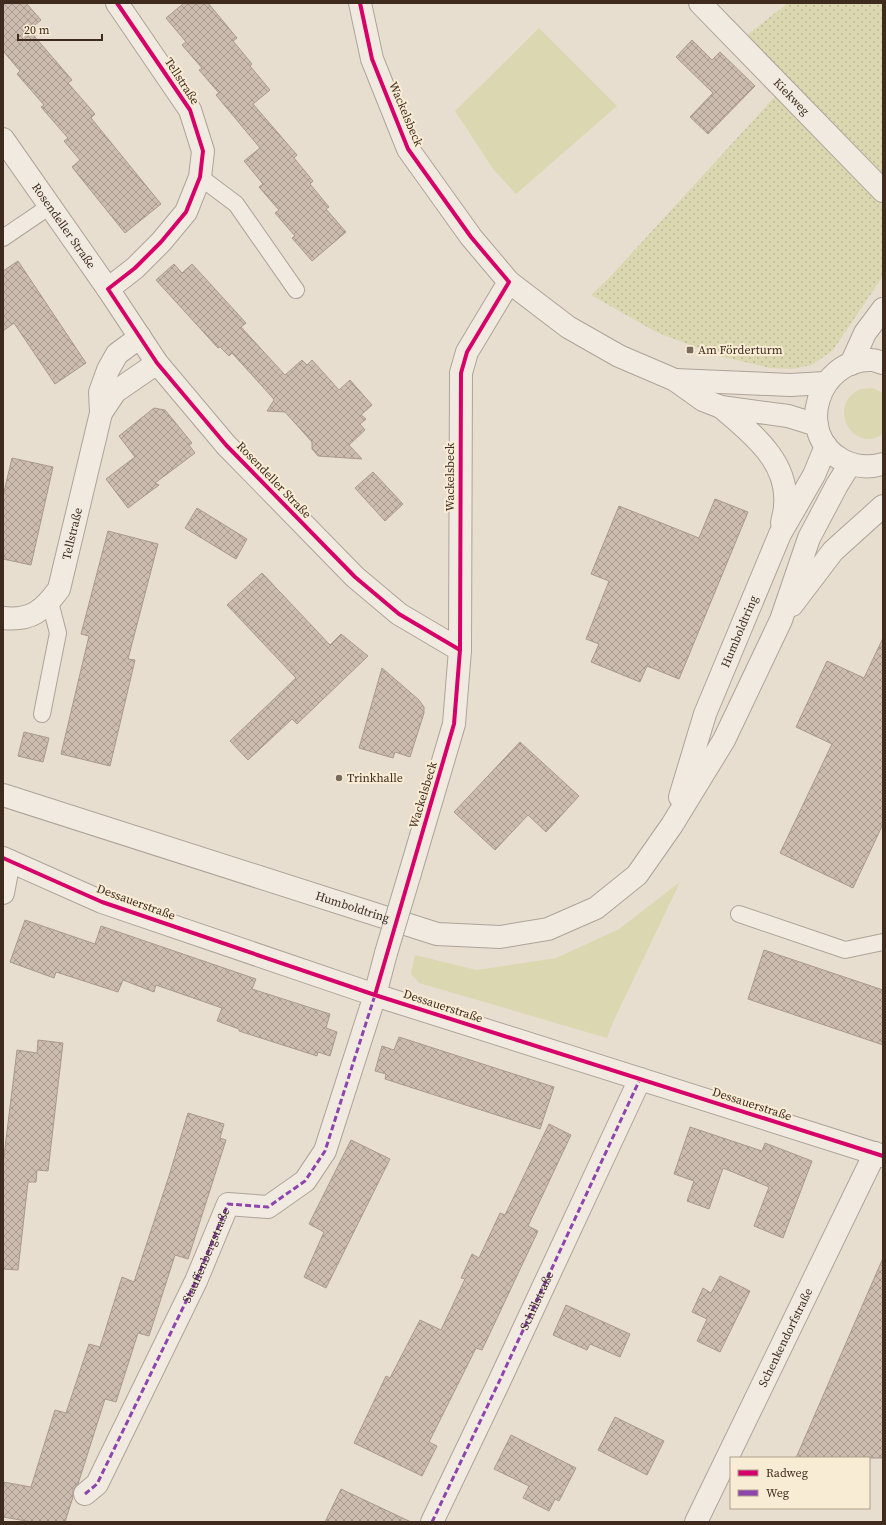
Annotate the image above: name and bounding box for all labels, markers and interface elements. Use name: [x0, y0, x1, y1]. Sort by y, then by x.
scale bar: [18, 16, 102, 42]
text: 20 m: [24, 22, 50, 38]
street label: Tellstraße: [161, 54, 203, 108]
street label: Kiekweg: [770, 75, 813, 119]
street label: Wackelsbeck: [385, 79, 427, 149]
street label: Rosendeller Straße: [28, 180, 99, 272]
place label: Am Förderturm: [698, 342, 783, 358]
marker: Am Förderturm: [685, 345, 695, 355]
street label: Rosendeller Straße: [233, 438, 315, 522]
street label: Wackelsbeck: [442, 442, 458, 511]
street label: Tellstraße: [58, 506, 86, 561]
street label: Humboldtring: [717, 593, 762, 670]
street label: Wackelsbeck: [405, 759, 441, 830]
place label: Trinkhalle: [347, 770, 403, 786]
marker: Trinkhalle: [334, 773, 344, 783]
street label: Dessauerstraße: [94, 880, 178, 924]
street label: Humboldtring: [313, 888, 392, 926]
street label: Dessauerstraße: [401, 986, 485, 1026]
street label: Dessauerstraße: [710, 1084, 794, 1124]
street label: Stauffenbergstraße: [179, 1205, 233, 1306]
street label: Schillstraße: [516, 1269, 557, 1333]
street label: Schenkendorfstraße: [755, 1285, 816, 1390]
legend: [730, 1457, 870, 1509]
text: Radweg: [766, 1465, 808, 1481]
text: Weg: [766, 1485, 789, 1501]

